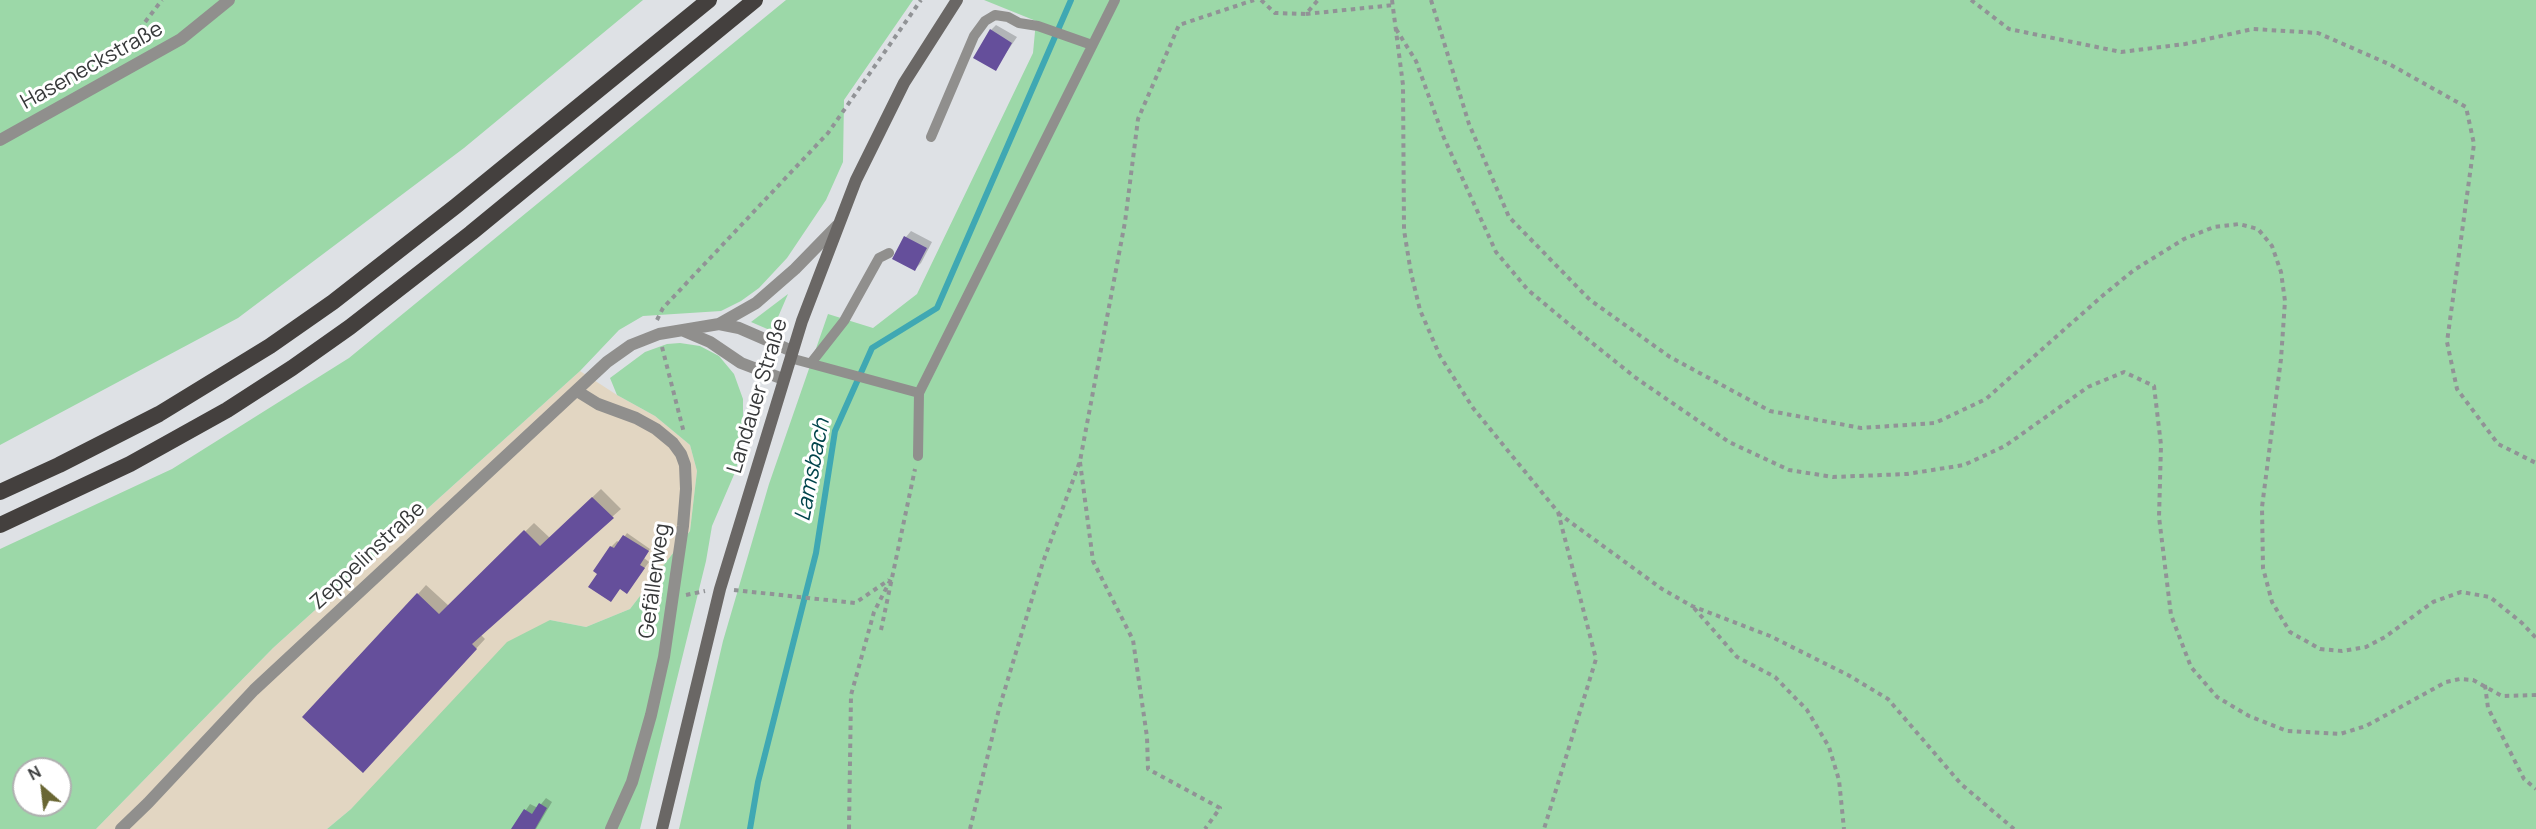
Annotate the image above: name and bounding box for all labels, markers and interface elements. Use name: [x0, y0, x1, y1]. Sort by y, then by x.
street label: Haseneckstraße: [17, 17, 167, 115]
street label: Landauer Straße: [722, 316, 794, 476]
water label: Lamsbach: [790, 416, 836, 524]
street label: Zeppelinstraße: [306, 497, 430, 615]
street label: Gefällerweg: [634, 522, 676, 640]
north arrow: [12, 757, 72, 817]
text: N: [24, 760, 45, 785]

